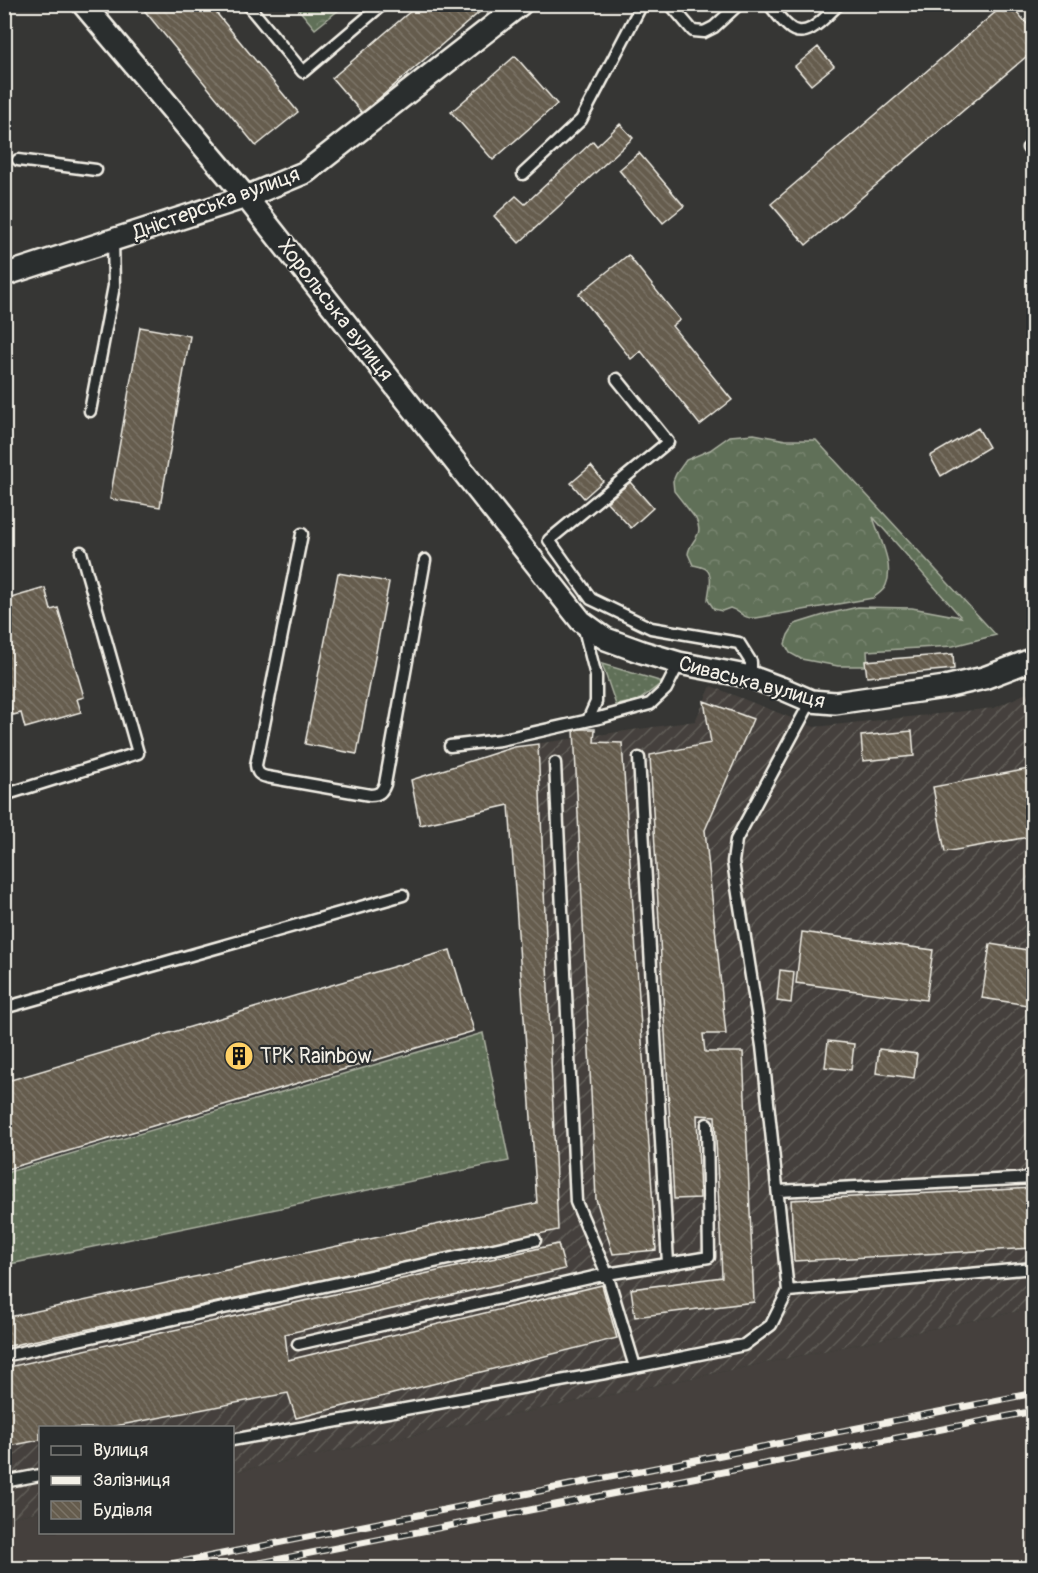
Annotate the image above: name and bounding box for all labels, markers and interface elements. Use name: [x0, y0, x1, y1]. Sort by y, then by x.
street label: Дністерська вулиця: [128, 161, 304, 247]
street label: Хорольська вулиця: [272, 234, 399, 387]
street label: Сиваська вулиця: [676, 650, 828, 715]
building icon: ТРК Rainbow: [223, 1040, 255, 1072]
place label: ТРК Rainbow: [260, 1043, 372, 1070]
legend: [39, 1426, 234, 1534]
text: Вулиця: [93, 1439, 148, 1462]
text: Залізниця: [93, 1469, 170, 1492]
text: Будівля: [93, 1499, 152, 1522]

